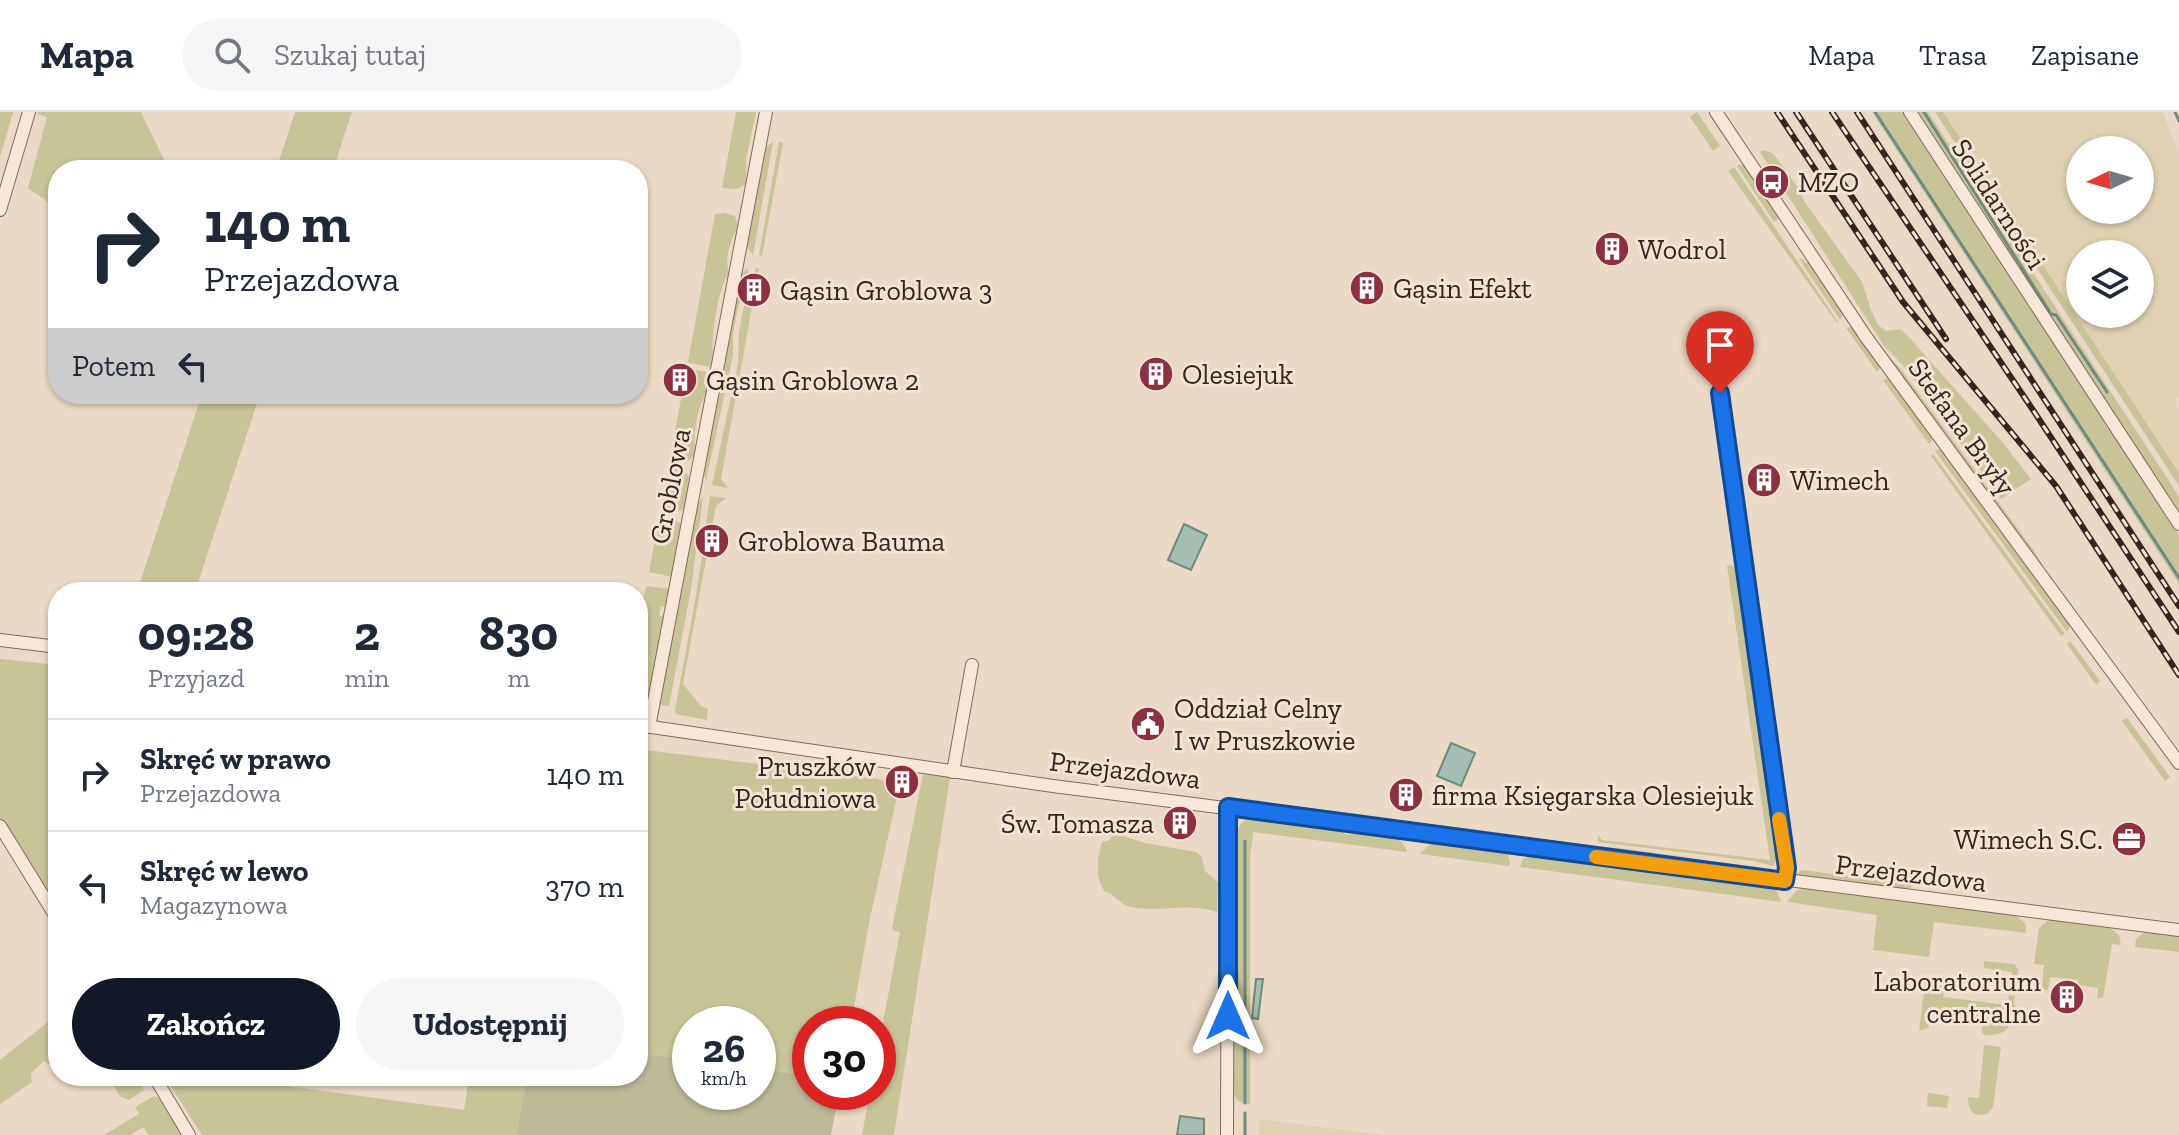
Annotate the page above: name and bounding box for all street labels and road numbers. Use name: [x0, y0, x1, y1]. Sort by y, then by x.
street label: Solidarności: [1945, 133, 2053, 275]
street label: Stefana Bryły: [1901, 352, 2023, 502]
street label: Groblowa: [643, 425, 697, 547]
street label: Przejazdowa: [1048, 744, 1203, 796]
street label: Przejazdowa: [1834, 847, 1989, 899]

